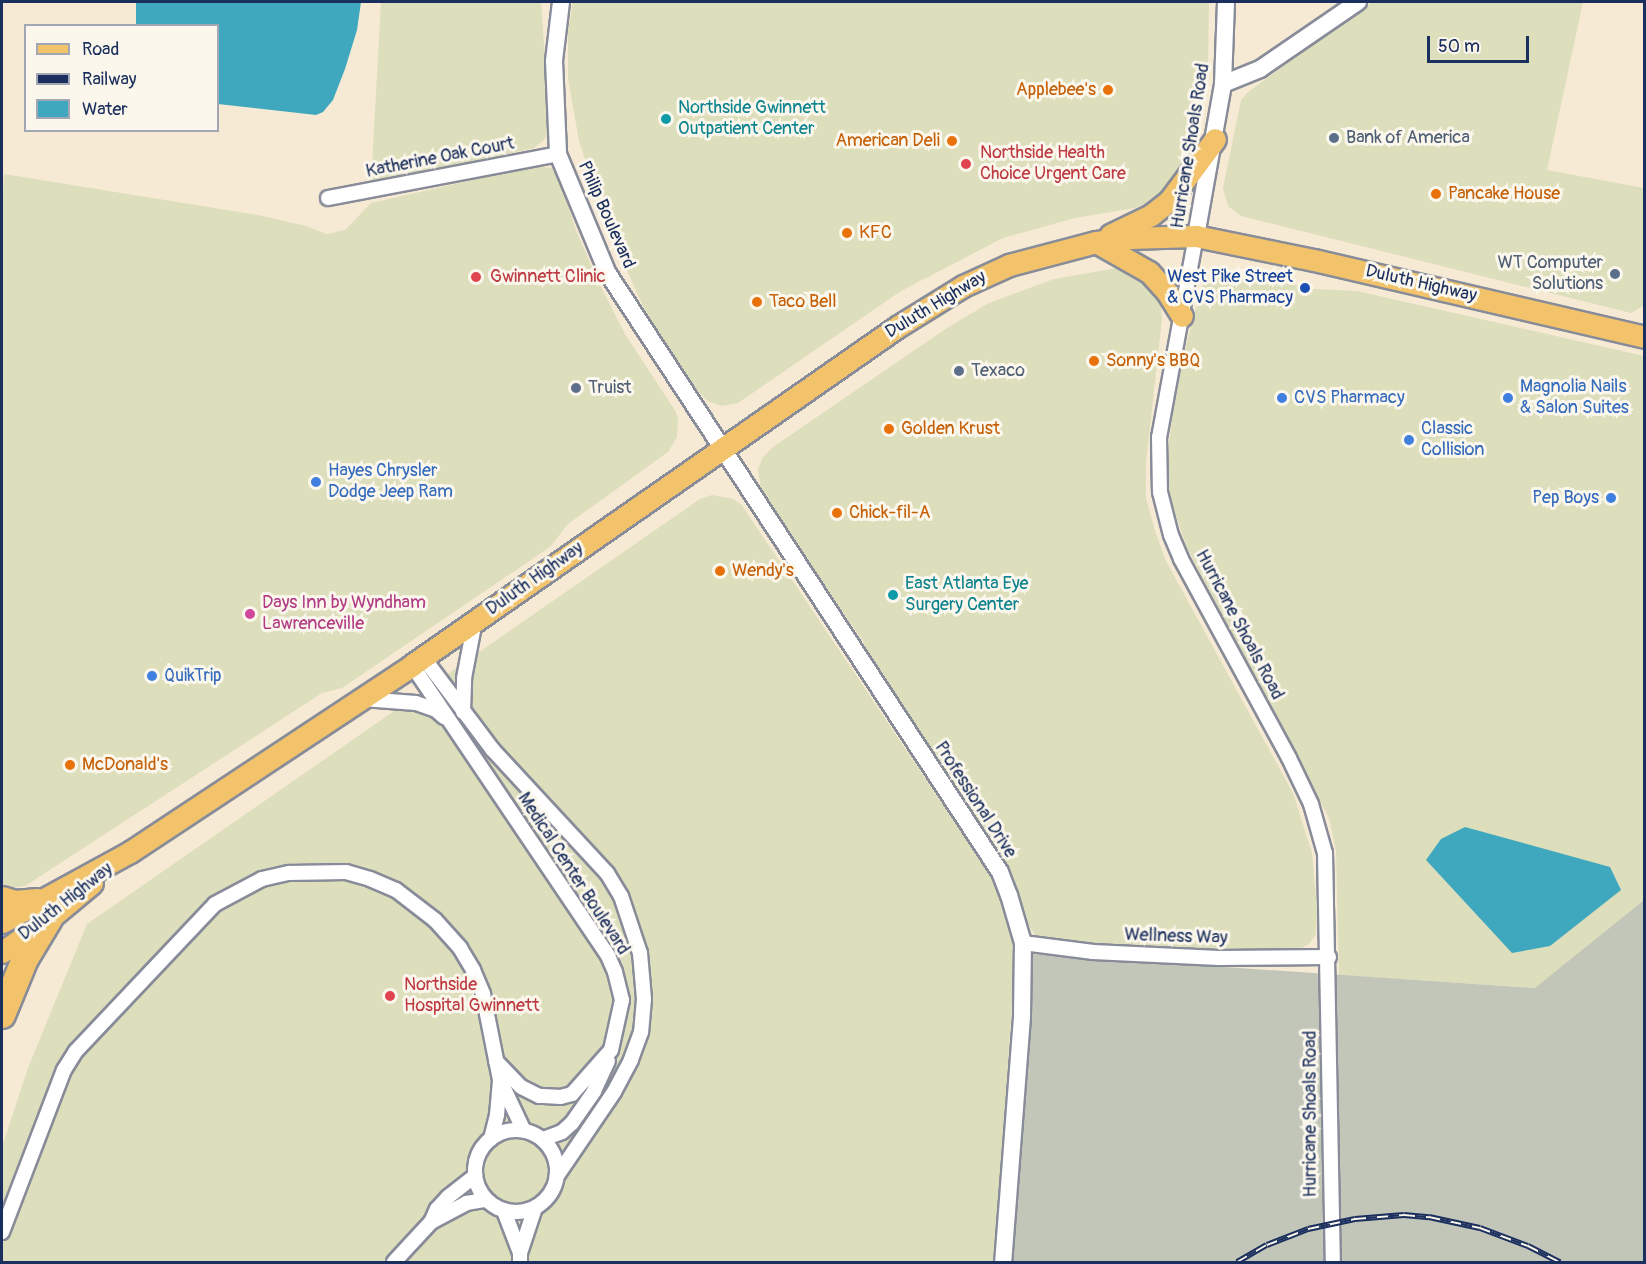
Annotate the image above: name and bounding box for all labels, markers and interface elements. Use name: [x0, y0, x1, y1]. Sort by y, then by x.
legend: [24, 24, 219, 132]
scale bar: [1430, 24, 1532, 62]
text: 50 m: [1438, 35, 1480, 58]
text: Road: [82, 38, 119, 61]
street label: Hurricane Shoals Road: [1167, 62, 1215, 230]
text: Railway: [82, 68, 137, 91]
place label: Applebee's: [1016, 79, 1096, 101]
marker: Applebee's: [1101, 83, 1115, 97]
text: Water: [82, 98, 128, 121]
place label: Northside Gwinnett Outpatient Center: [678, 98, 826, 140]
marker: Northside Gwinnett Outpatient Center: [659, 112, 673, 126]
place label: Bank of America: [1346, 127, 1470, 149]
place label: American Deli: [835, 130, 940, 152]
marker: Bank of America: [1327, 131, 1341, 145]
street label: Katherine Oak Court: [364, 133, 516, 183]
marker: American Deli: [945, 134, 959, 148]
place label: Northside Health Choice Urgent Care: [980, 143, 1126, 186]
marker: Northside Health Choice Urgent Care: [957, 155, 975, 173]
street label: Philip Boulevard: [573, 158, 639, 272]
place label: Pancake House: [1448, 183, 1560, 205]
marker: Pancake House: [1429, 187, 1443, 201]
place label: KFC: [859, 222, 892, 244]
marker: KFC: [840, 226, 854, 240]
place label: WT Computer Solutions: [1497, 253, 1603, 296]
street label: Duluth Highway: [1363, 261, 1479, 307]
place label: Gwinnett Clinic: [490, 266, 606, 288]
street label: Duluth Highway: [882, 267, 990, 343]
place label: West Pike Street & CVS Pharmacy: [1167, 267, 1293, 310]
marker: WT Computer Solutions: [1608, 267, 1622, 281]
marker: Gwinnett Clinic: [467, 268, 485, 286]
marker: West Pike Street & CVS Pharmacy: [1298, 281, 1312, 295]
place label: Taco Bell: [769, 291, 837, 313]
marker: Taco Bell: [750, 295, 764, 309]
place label: Sonny's BBQ: [1106, 350, 1200, 372]
marker: Sonny's BBQ: [1087, 354, 1101, 368]
place label: Texaco: [971, 360, 1025, 382]
marker: Texaco: [952, 364, 966, 378]
place label: Truist: [588, 377, 631, 399]
place label: Magnolia Nails & Salon Suites: [1520, 377, 1629, 420]
marker: Truist: [569, 381, 583, 395]
place label: CVS Pharmacy: [1294, 387, 1405, 409]
marker: CVS Pharmacy: [1275, 391, 1289, 405]
marker: Magnolia Nails & Salon Suites: [1501, 391, 1515, 405]
place label: Golden Krust: [901, 418, 1000, 440]
place label: Classic Collision: [1421, 419, 1484, 462]
marker: Golden Krust: [882, 422, 896, 436]
marker: Classic Collision: [1402, 433, 1416, 447]
place label: Hayes Chrysler Dodge Jeep Ram: [328, 461, 453, 504]
marker: Hayes Chrysler Dodge Jeep Ram: [309, 475, 323, 489]
place label: Pep Boys: [1532, 487, 1599, 509]
marker: Pep Boys: [1604, 491, 1618, 505]
place label: Chick-fil-A: [849, 502, 930, 524]
marker: Chick-fil-A: [830, 506, 844, 520]
street label: Duluth Highway: [482, 538, 588, 620]
street label: Hurricane Shoals Road: [1190, 546, 1288, 704]
place label: Wendy's: [732, 560, 794, 582]
marker: Wendy's: [713, 564, 727, 578]
place label: East Atlanta Eye Surgery Center: [905, 574, 1028, 616]
marker: East Atlanta Eye Surgery Center: [886, 588, 900, 602]
place label: Days Inn by Wyndham Lawrenceville: [262, 593, 426, 636]
marker: Days Inn by Wyndham Lawrenceville: [243, 607, 257, 621]
place label: QuikTrip: [164, 665, 222, 687]
marker: QuikTrip: [145, 669, 159, 683]
street label: Professional Drive: [929, 738, 1021, 862]
place label: McDonald's: [82, 754, 168, 776]
marker: McDonald's: [63, 758, 77, 772]
street label: Medical Center Boulevard: [512, 789, 634, 959]
street label: Duluth Highway: [15, 859, 117, 945]
street label: Wellness Way: [1124, 924, 1228, 950]
place label: Northside Hospital Gwinnett: [404, 975, 539, 1018]
marker: Northside Hospital Gwinnett: [381, 987, 399, 1005]
street label: Hurricane Shoals Road: [1300, 1031, 1322, 1197]

